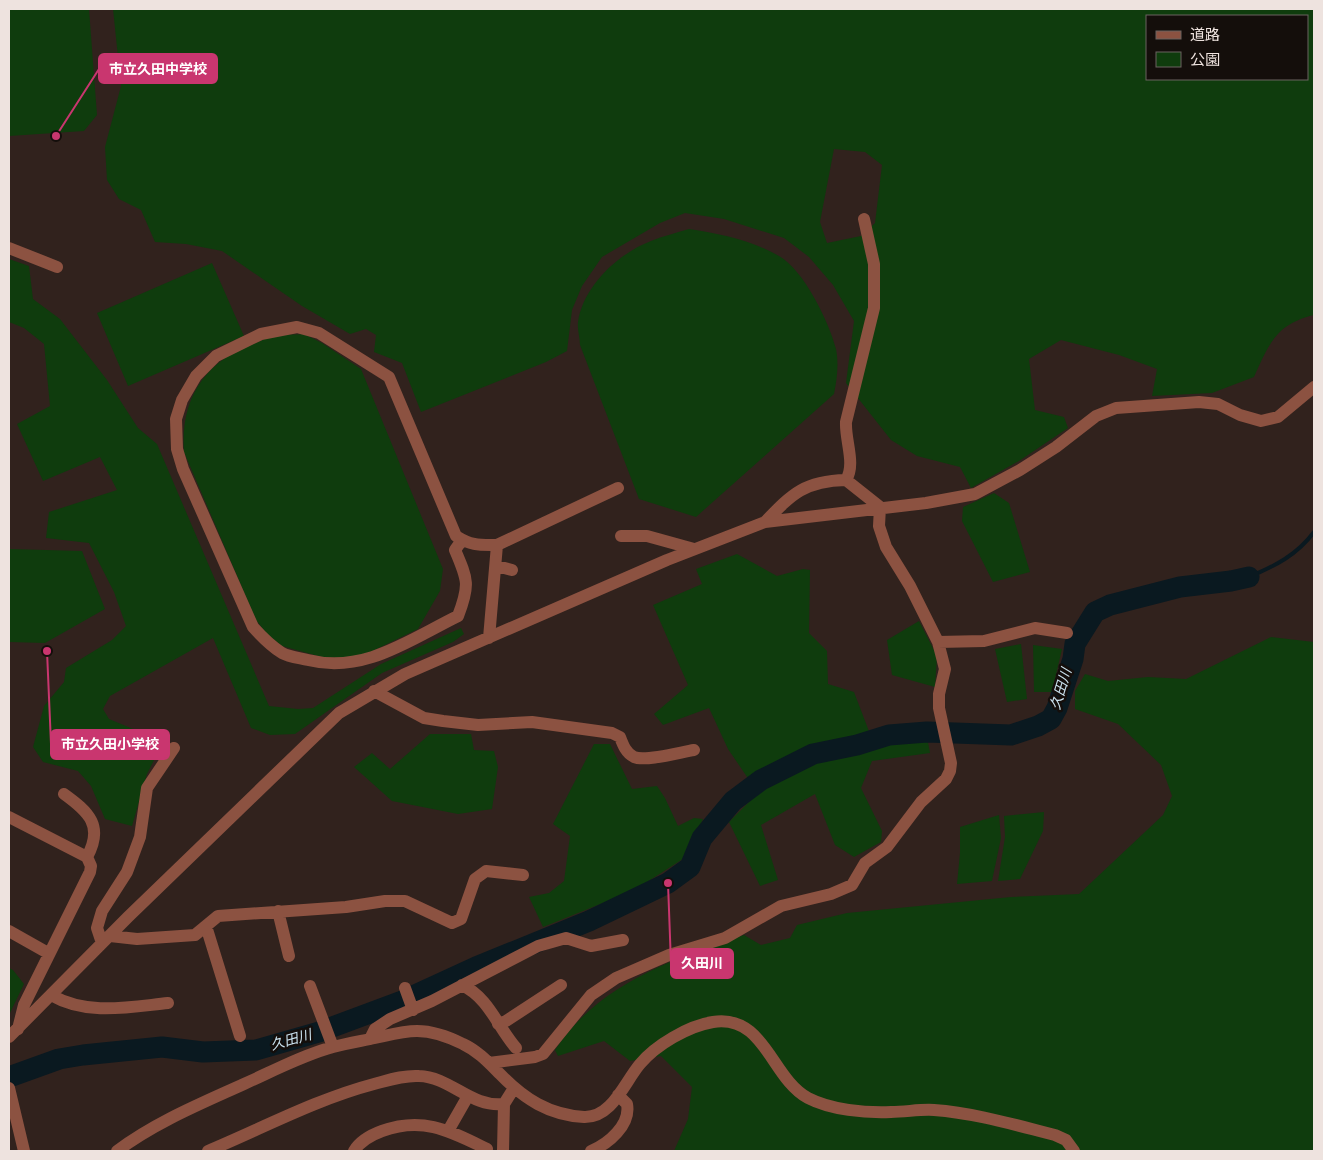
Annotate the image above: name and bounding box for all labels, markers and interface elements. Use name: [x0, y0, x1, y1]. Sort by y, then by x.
legend: [1146, 15, 1308, 80]
text: 道路: [1190, 25, 1220, 45]
text: 公園: [1190, 50, 1220, 70]
callout: 市立久田中学校: [99, 54, 217, 83]
text: 市立久田中学校: [109, 60, 207, 79]
water label: 久田川: [1046, 664, 1077, 712]
callout: 市立久田小学校: [51, 730, 169, 759]
text: 市立久田小学校: [61, 735, 159, 754]
callout: 久田川: [671, 949, 733, 978]
text: 久田川: [681, 954, 723, 973]
water label: 久田川: [268, 1025, 316, 1055]

